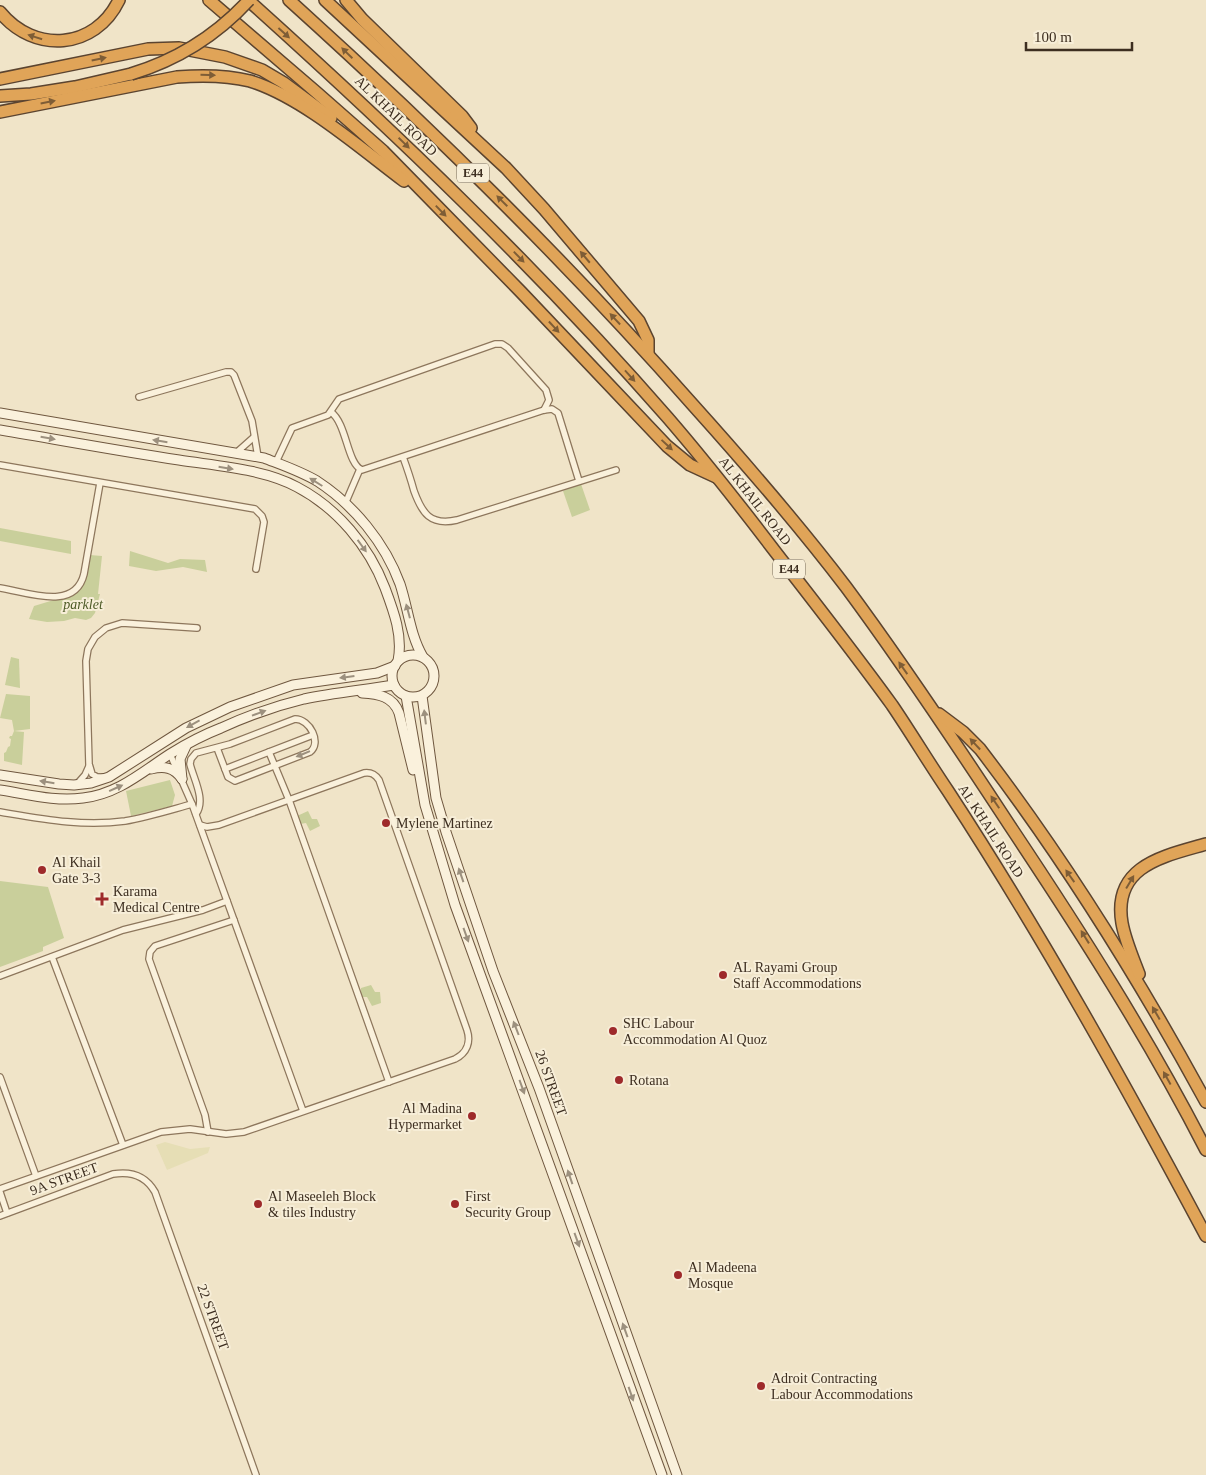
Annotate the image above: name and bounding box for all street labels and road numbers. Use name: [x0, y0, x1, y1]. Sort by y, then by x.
street label: AL KHAIL ROAD: [352, 73, 440, 159]
road number: E44: [457, 164, 489, 182]
street label: AL KHAIL ROAD: [716, 454, 794, 548]
road number: E44: [773, 560, 805, 578]
street label: AL KHAIL ROAD: [955, 782, 1027, 880]
street label: 26 STREET: [532, 1048, 570, 1118]
street label: 9A STREET: [28, 1160, 100, 1198]
street label: 22 STREET: [194, 1282, 232, 1352]

